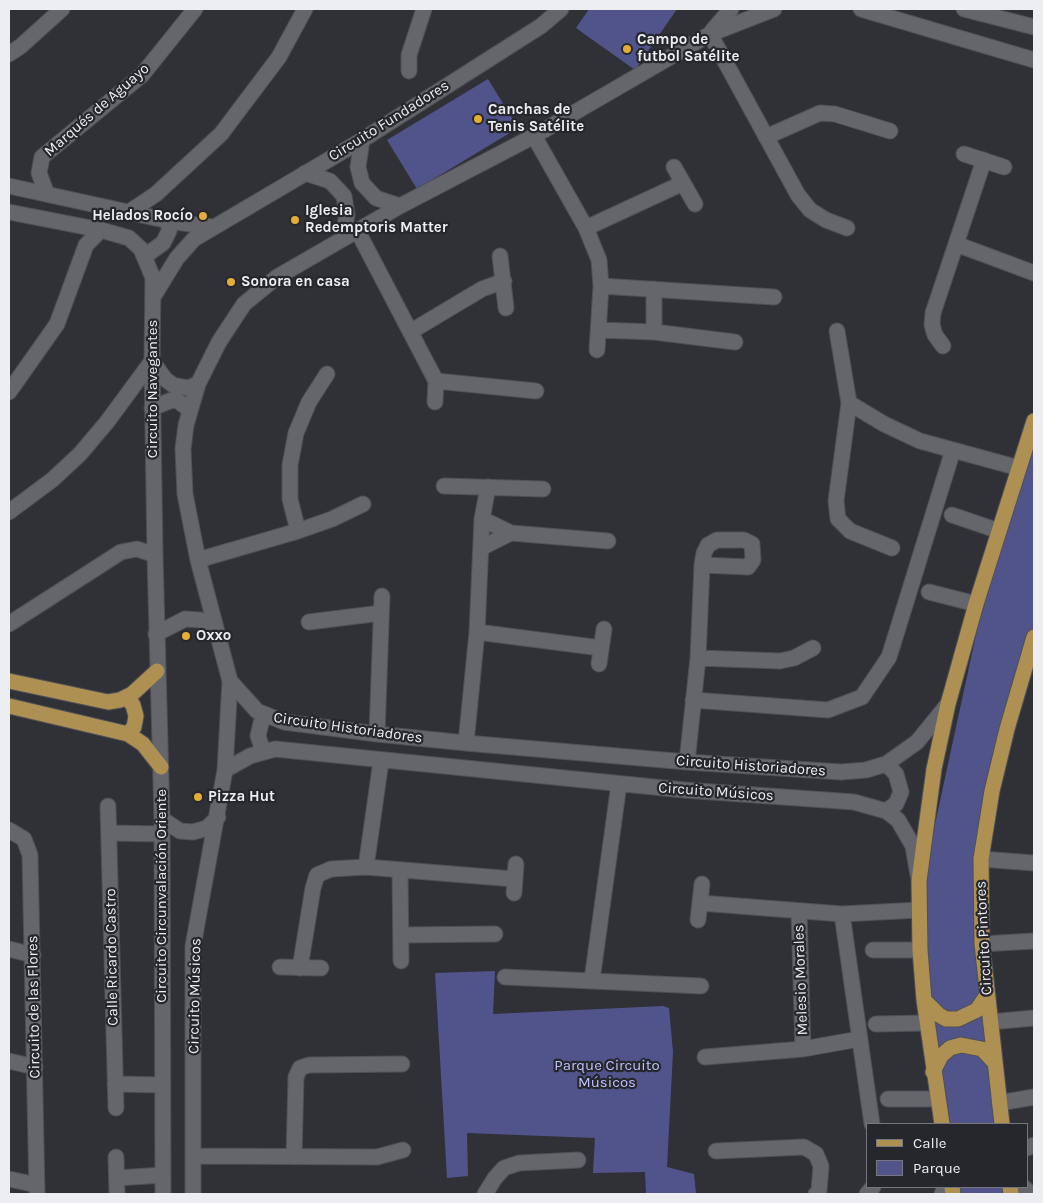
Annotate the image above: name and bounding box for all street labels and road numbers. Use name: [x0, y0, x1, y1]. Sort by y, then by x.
street label: Marqués de Aguayo: [41, 60, 153, 160]
street label: Circuito Fundadores: [325, 77, 453, 165]
street label: Circuito Navegantes: [144, 320, 162, 458]
street label: Circuito Historiadores: [272, 709, 424, 747]
street label: Circuito Historiadores: [675, 752, 827, 780]
street label: Circuito Músicos: [658, 779, 774, 805]
street label: Circuito Circunvalación Oriente: [153, 789, 171, 1003]
street label: Circuito Pintores: [972, 880, 996, 996]
street label: Calle Ricardo Castro: [102, 888, 122, 1026]
street label: Melesio Morales: [790, 924, 812, 1036]
street label: Circuito de las Flores: [24, 935, 44, 1079]
street label: Circuito Músicos: [185, 938, 205, 1054]

